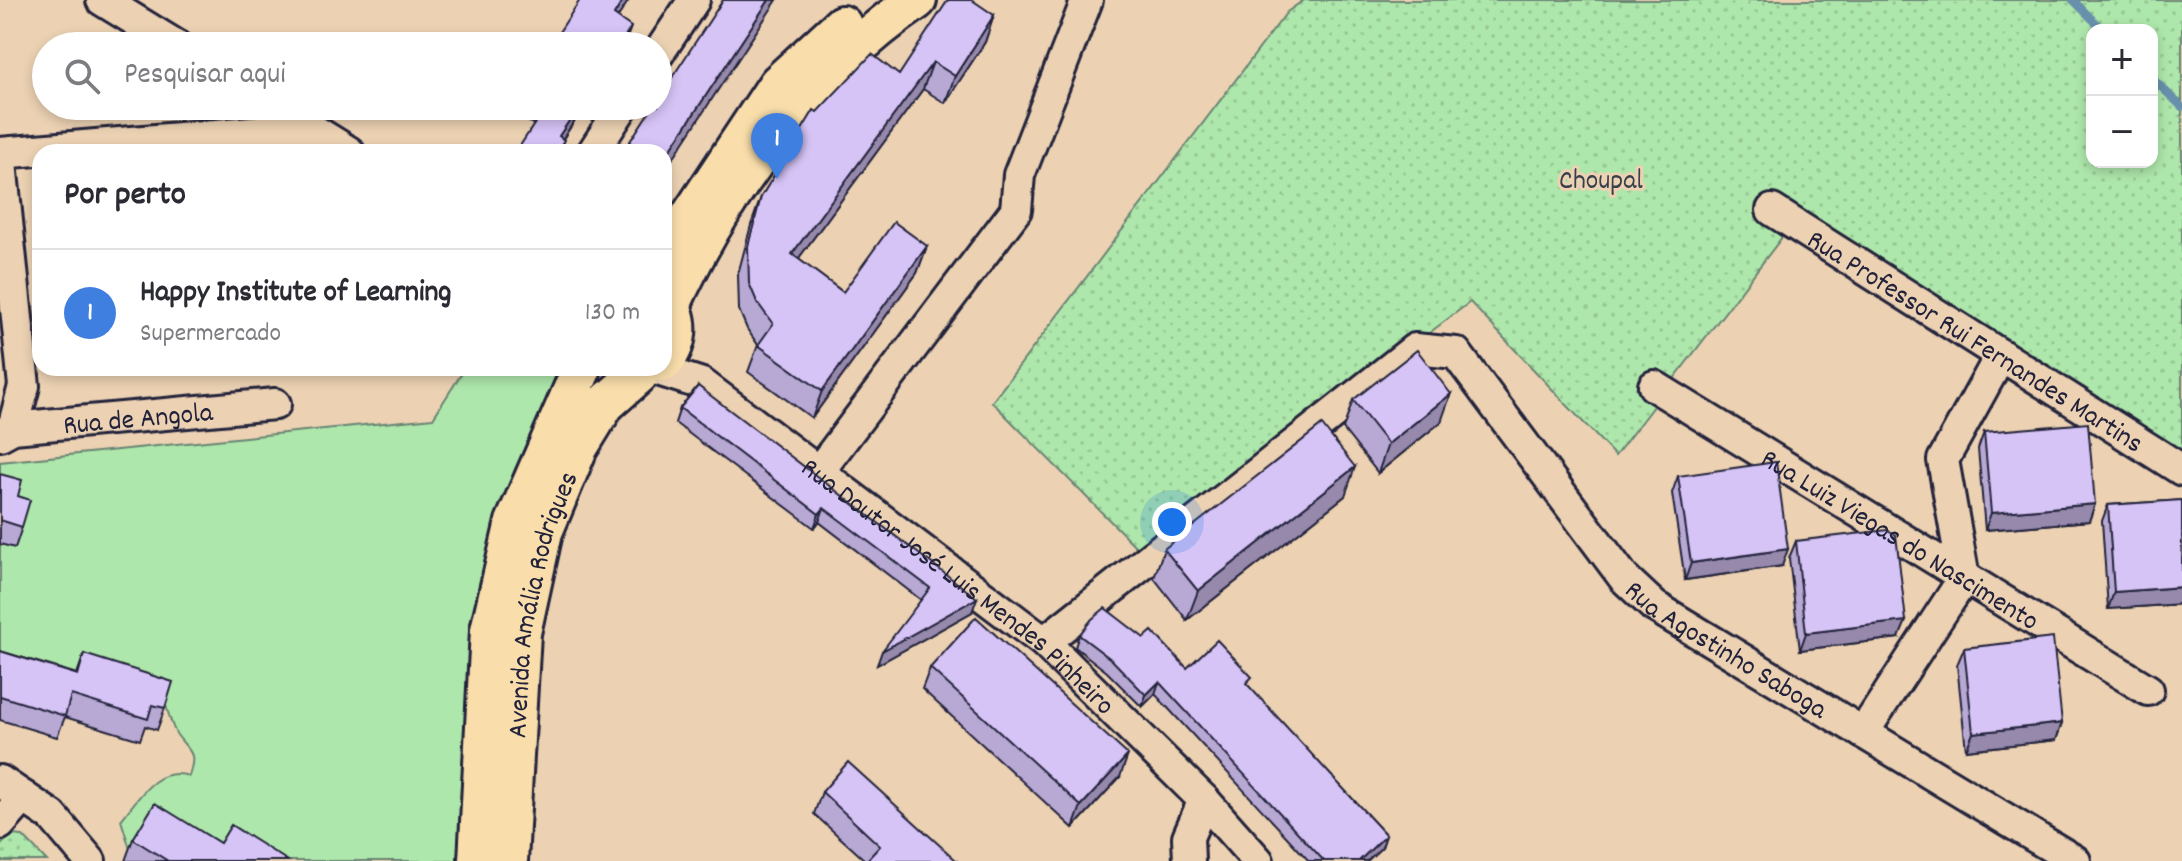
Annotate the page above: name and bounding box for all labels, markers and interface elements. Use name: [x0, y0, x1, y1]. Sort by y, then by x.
map controls: [2086, 24, 2158, 168]
button: +: [2086, 24, 2158, 96]
search box: [32, 32, 672, 120]
icon: search: [60, 54, 104, 98]
text: Pesquisar aqui: [124, 55, 286, 98]
button: −: [2086, 96, 2158, 168]
pin: 1: [751, 113, 803, 179]
park label: Choupal: [1559, 163, 1643, 203]
text: Por perto: [64, 172, 186, 221]
street label: Rua Professor Rui Fernandes Martins: [1798, 222, 2150, 465]
text: Happy Institute of Learning: [140, 273, 451, 316]
text: 1: [87, 295, 93, 332]
text: 130 m: [585, 295, 640, 332]
text: Supermercado: [140, 316, 281, 353]
street label: Rua de Angola: [62, 395, 216, 448]
street label: Rua Luiz Viegas do Nascimento: [1752, 441, 2045, 643]
street label: Rua Doutor José Luis Mendes Pinheiro: [791, 450, 1122, 726]
street label: Avenida Amália Rodrigues: [500, 466, 591, 739]
your location: [1152, 502, 1192, 542]
street label: Rua Agostinho Saboga: [1613, 573, 1834, 732]

